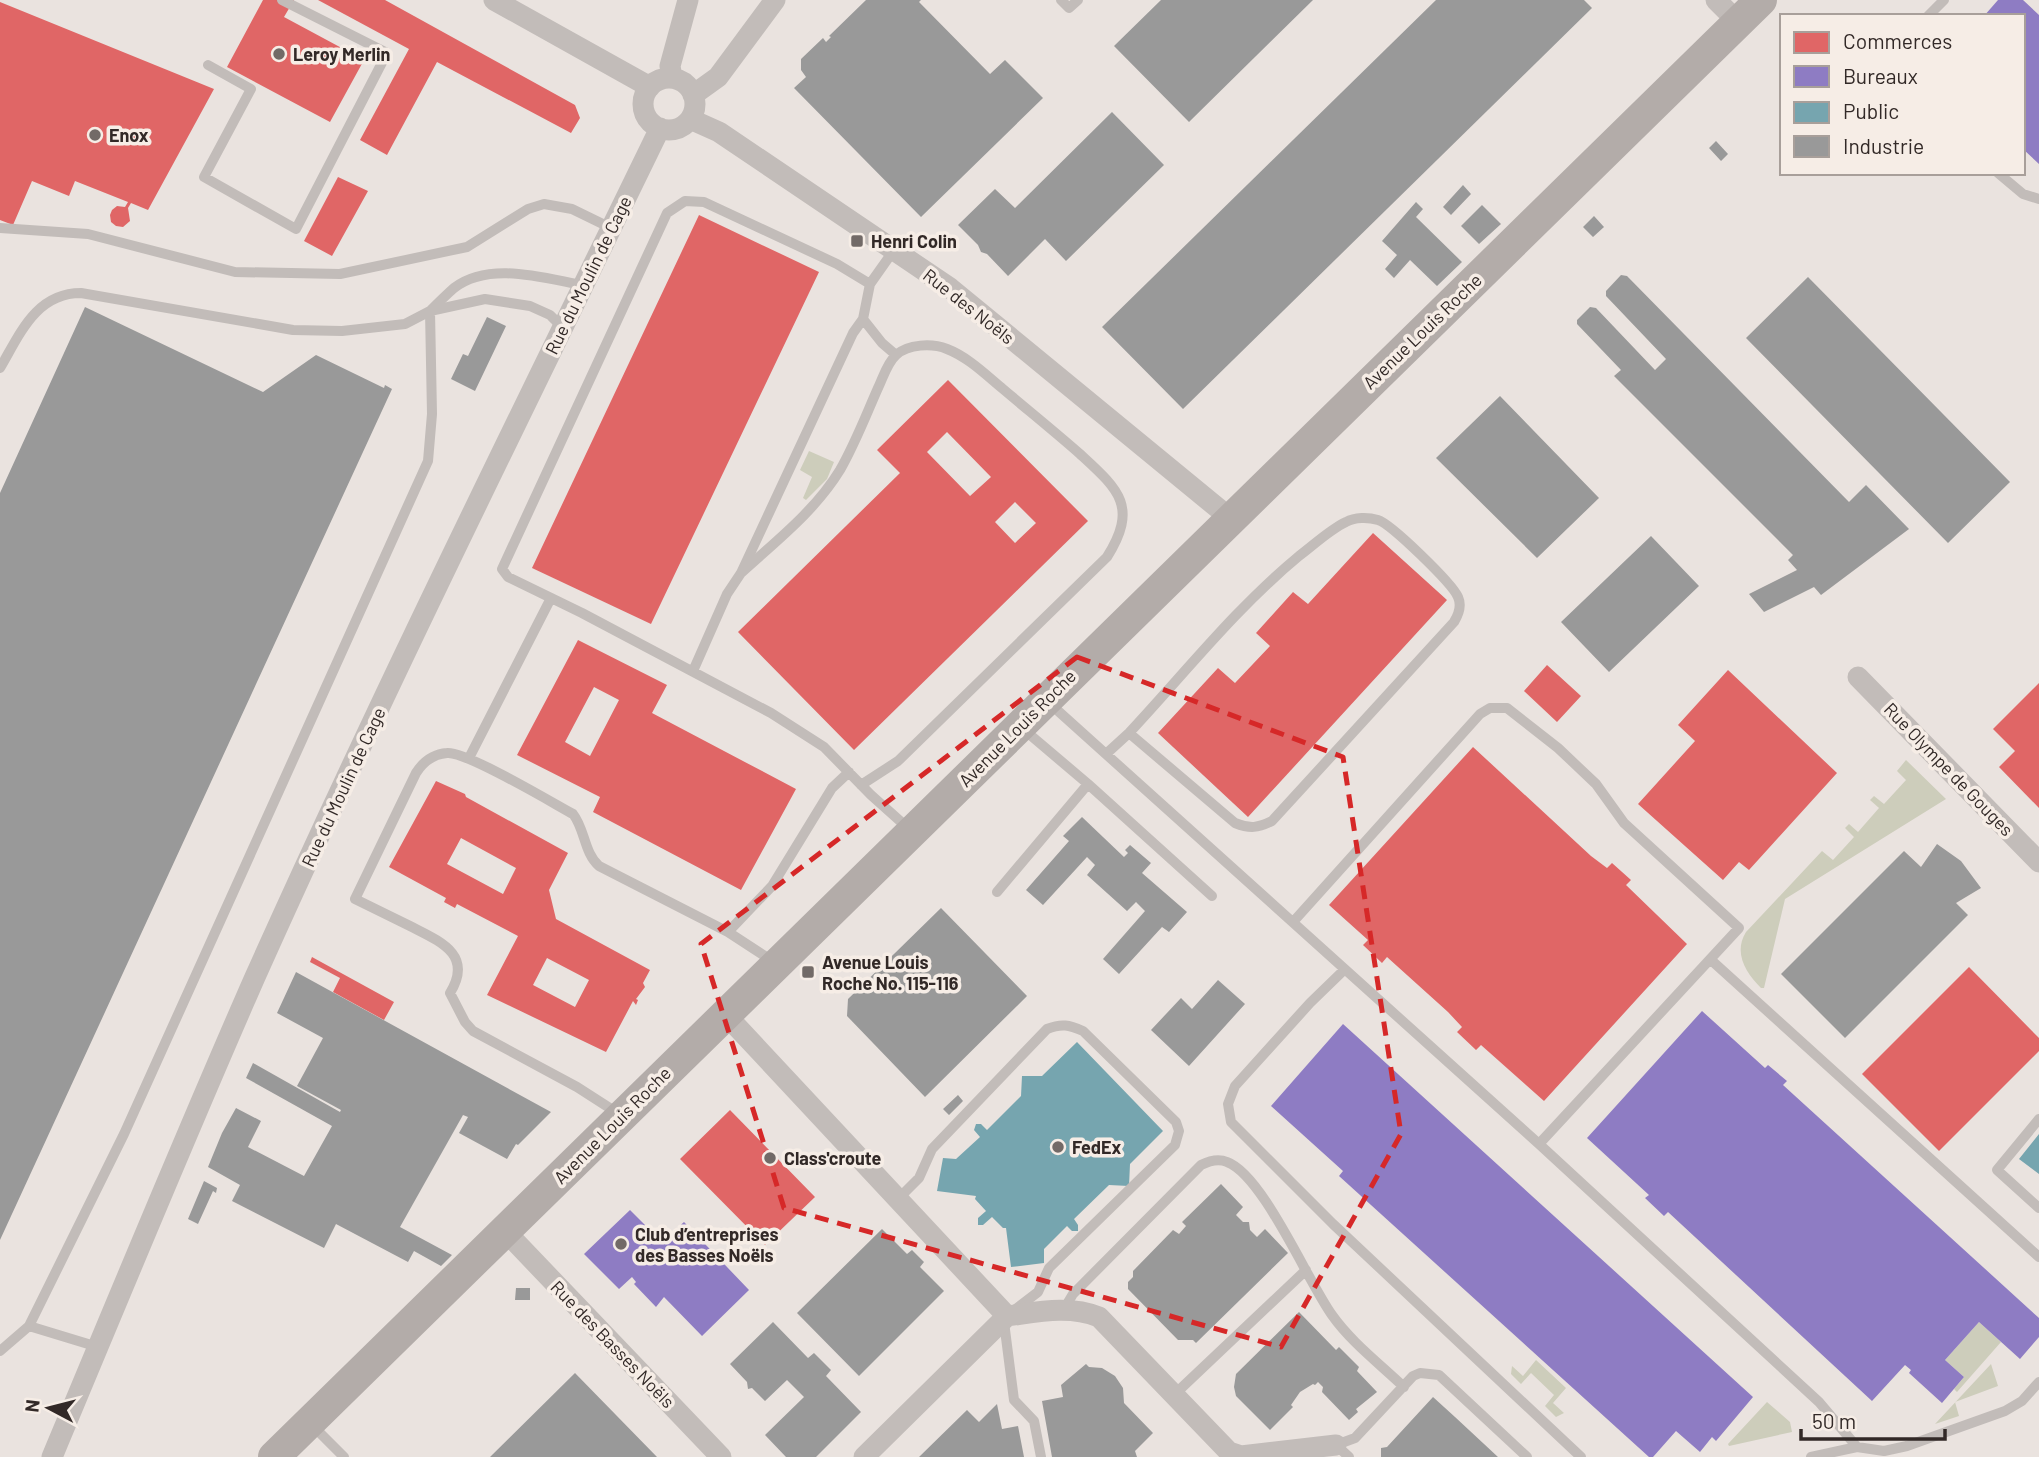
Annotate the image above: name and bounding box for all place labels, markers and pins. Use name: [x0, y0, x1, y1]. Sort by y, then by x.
place label: Leroy Merlin: [293, 43, 390, 65]
marker: Leroy Merlin: [271, 46, 287, 62]
place label: Enox: [109, 124, 149, 146]
marker: Enox: [87, 127, 103, 143]
place label: Henri Colin: [871, 230, 957, 252]
marker: Henri Colin: [849, 233, 865, 249]
place label: Avenue Louis Roche No. 115-116: [822, 951, 959, 994]
marker: Avenue Louis Roche No. 115-116: [800, 964, 816, 980]
place label: FedEx: [1072, 1136, 1122, 1158]
marker: FedEx: [1050, 1139, 1066, 1155]
place label: Class'croute: [784, 1147, 882, 1169]
marker: Class'croute: [762, 1150, 778, 1166]
place label: Club d’entreprises des Basses Noëls: [635, 1223, 779, 1266]
marker: Club d’entreprises des Basses Noëls: [613, 1236, 629, 1252]

